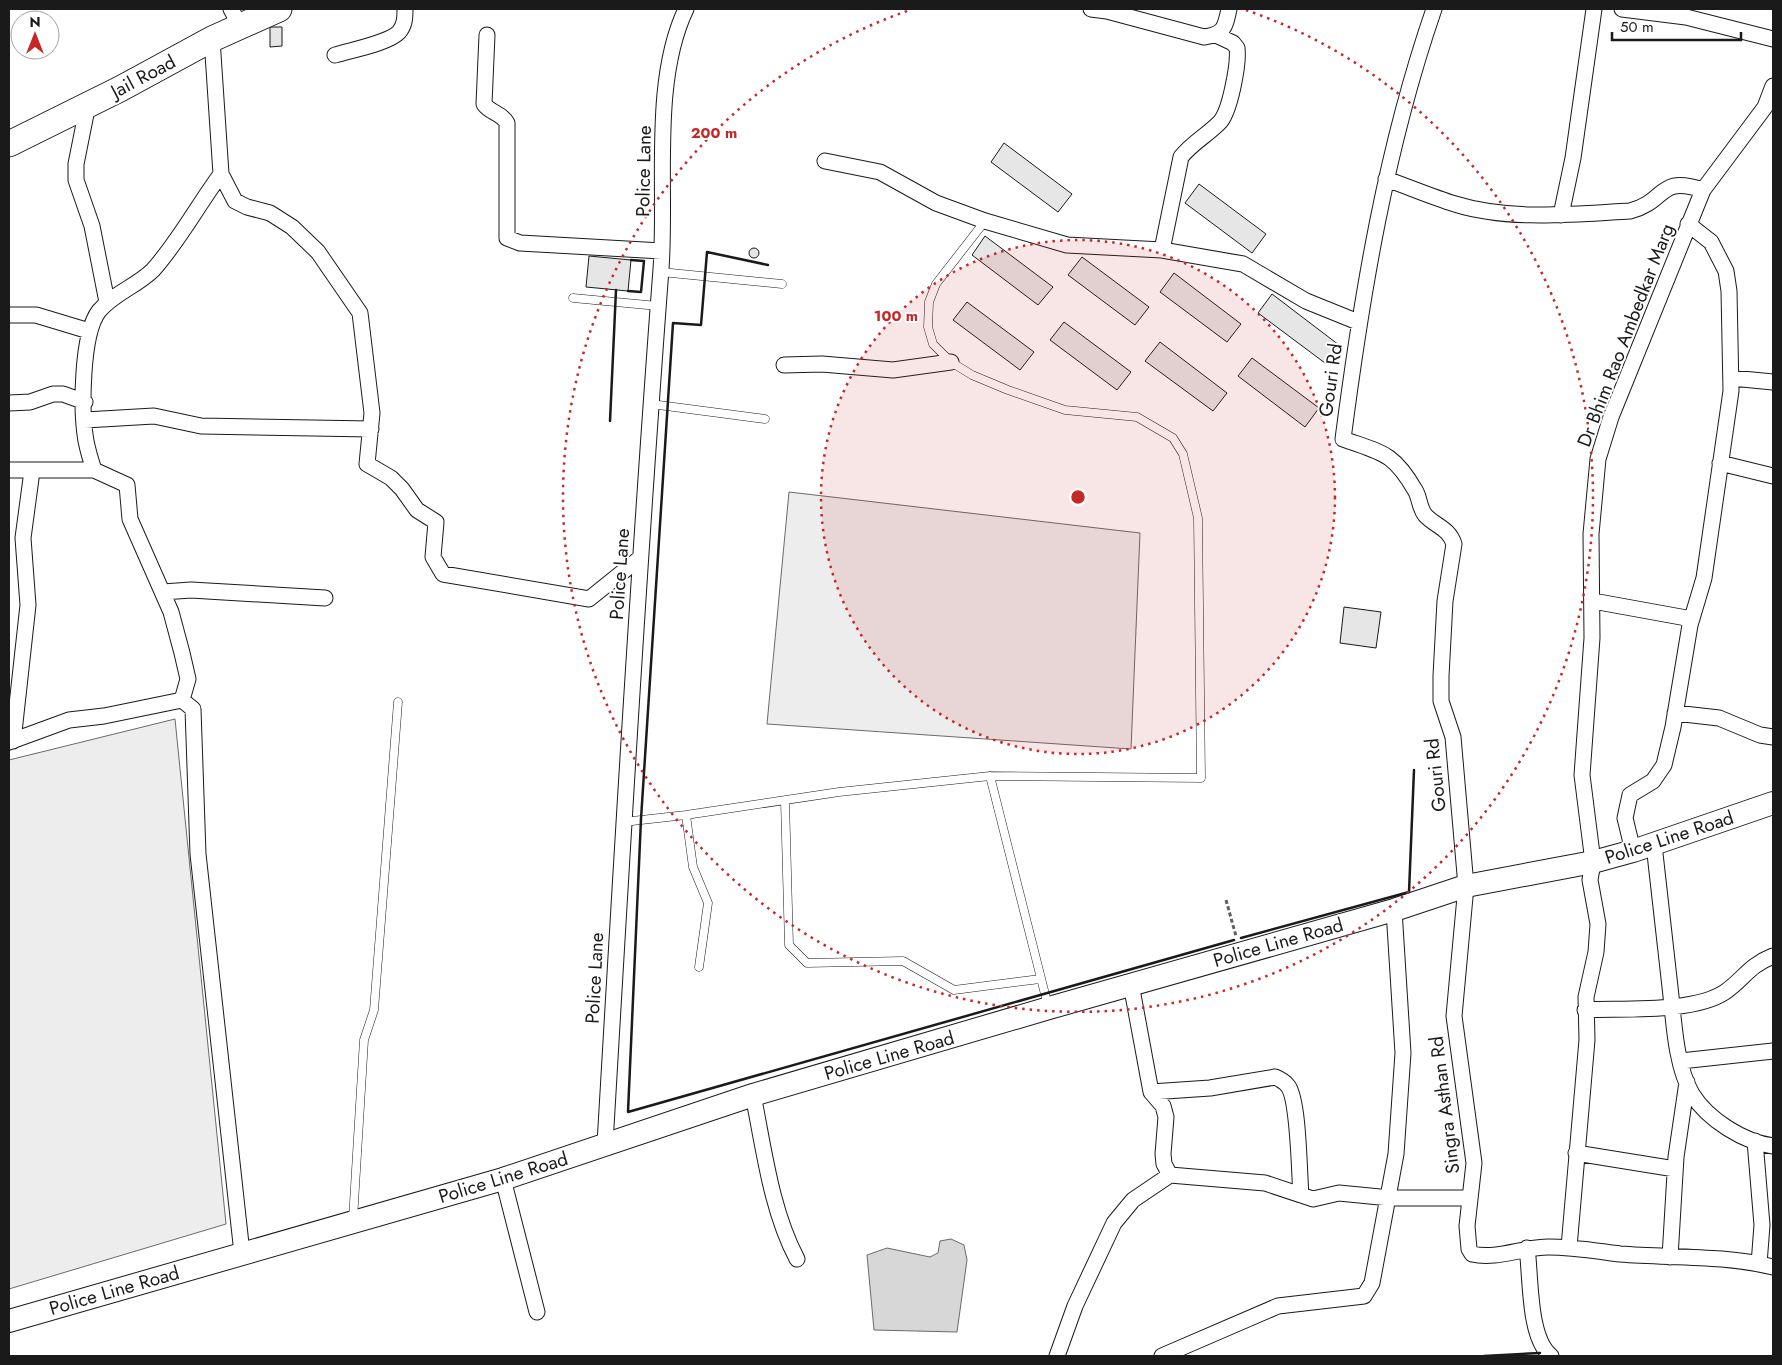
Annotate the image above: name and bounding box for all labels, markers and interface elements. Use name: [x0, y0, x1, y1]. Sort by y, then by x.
north arrow: [10, 10, 60, 60]
scale bar: [1612, 10, 1741, 42]
text: N: [29, 12, 41, 32]
text: 50 m: [1620, 16, 1654, 38]
street label: Jail Road: [103, 48, 180, 106]
text: 200 m: [691, 122, 737, 144]
street label: Police Lane: [629, 125, 658, 217]
street label: Dr Bhim Rao Ambedkar Marg: [1570, 220, 1681, 451]
text: 100 m: [874, 305, 918, 327]
street label: Gouri Rd: [1312, 342, 1349, 418]
centre of rings: [1069, 488, 1087, 506]
street label: Police Lane: [603, 527, 636, 621]
street label: Gouri Rd: [1418, 737, 1453, 813]
street label: Police Line Road: [1601, 804, 1737, 871]
street label: Police Line Road: [1210, 911, 1346, 974]
street label: Police Lane: [579, 931, 610, 1024]
street label: Police Line Road: [821, 1024, 957, 1087]
street label: Singra Asthan Rd: [1423, 1035, 1466, 1175]
street label: Police Line Road: [435, 1145, 571, 1210]
street label: Police Line Road: [46, 1259, 182, 1322]

